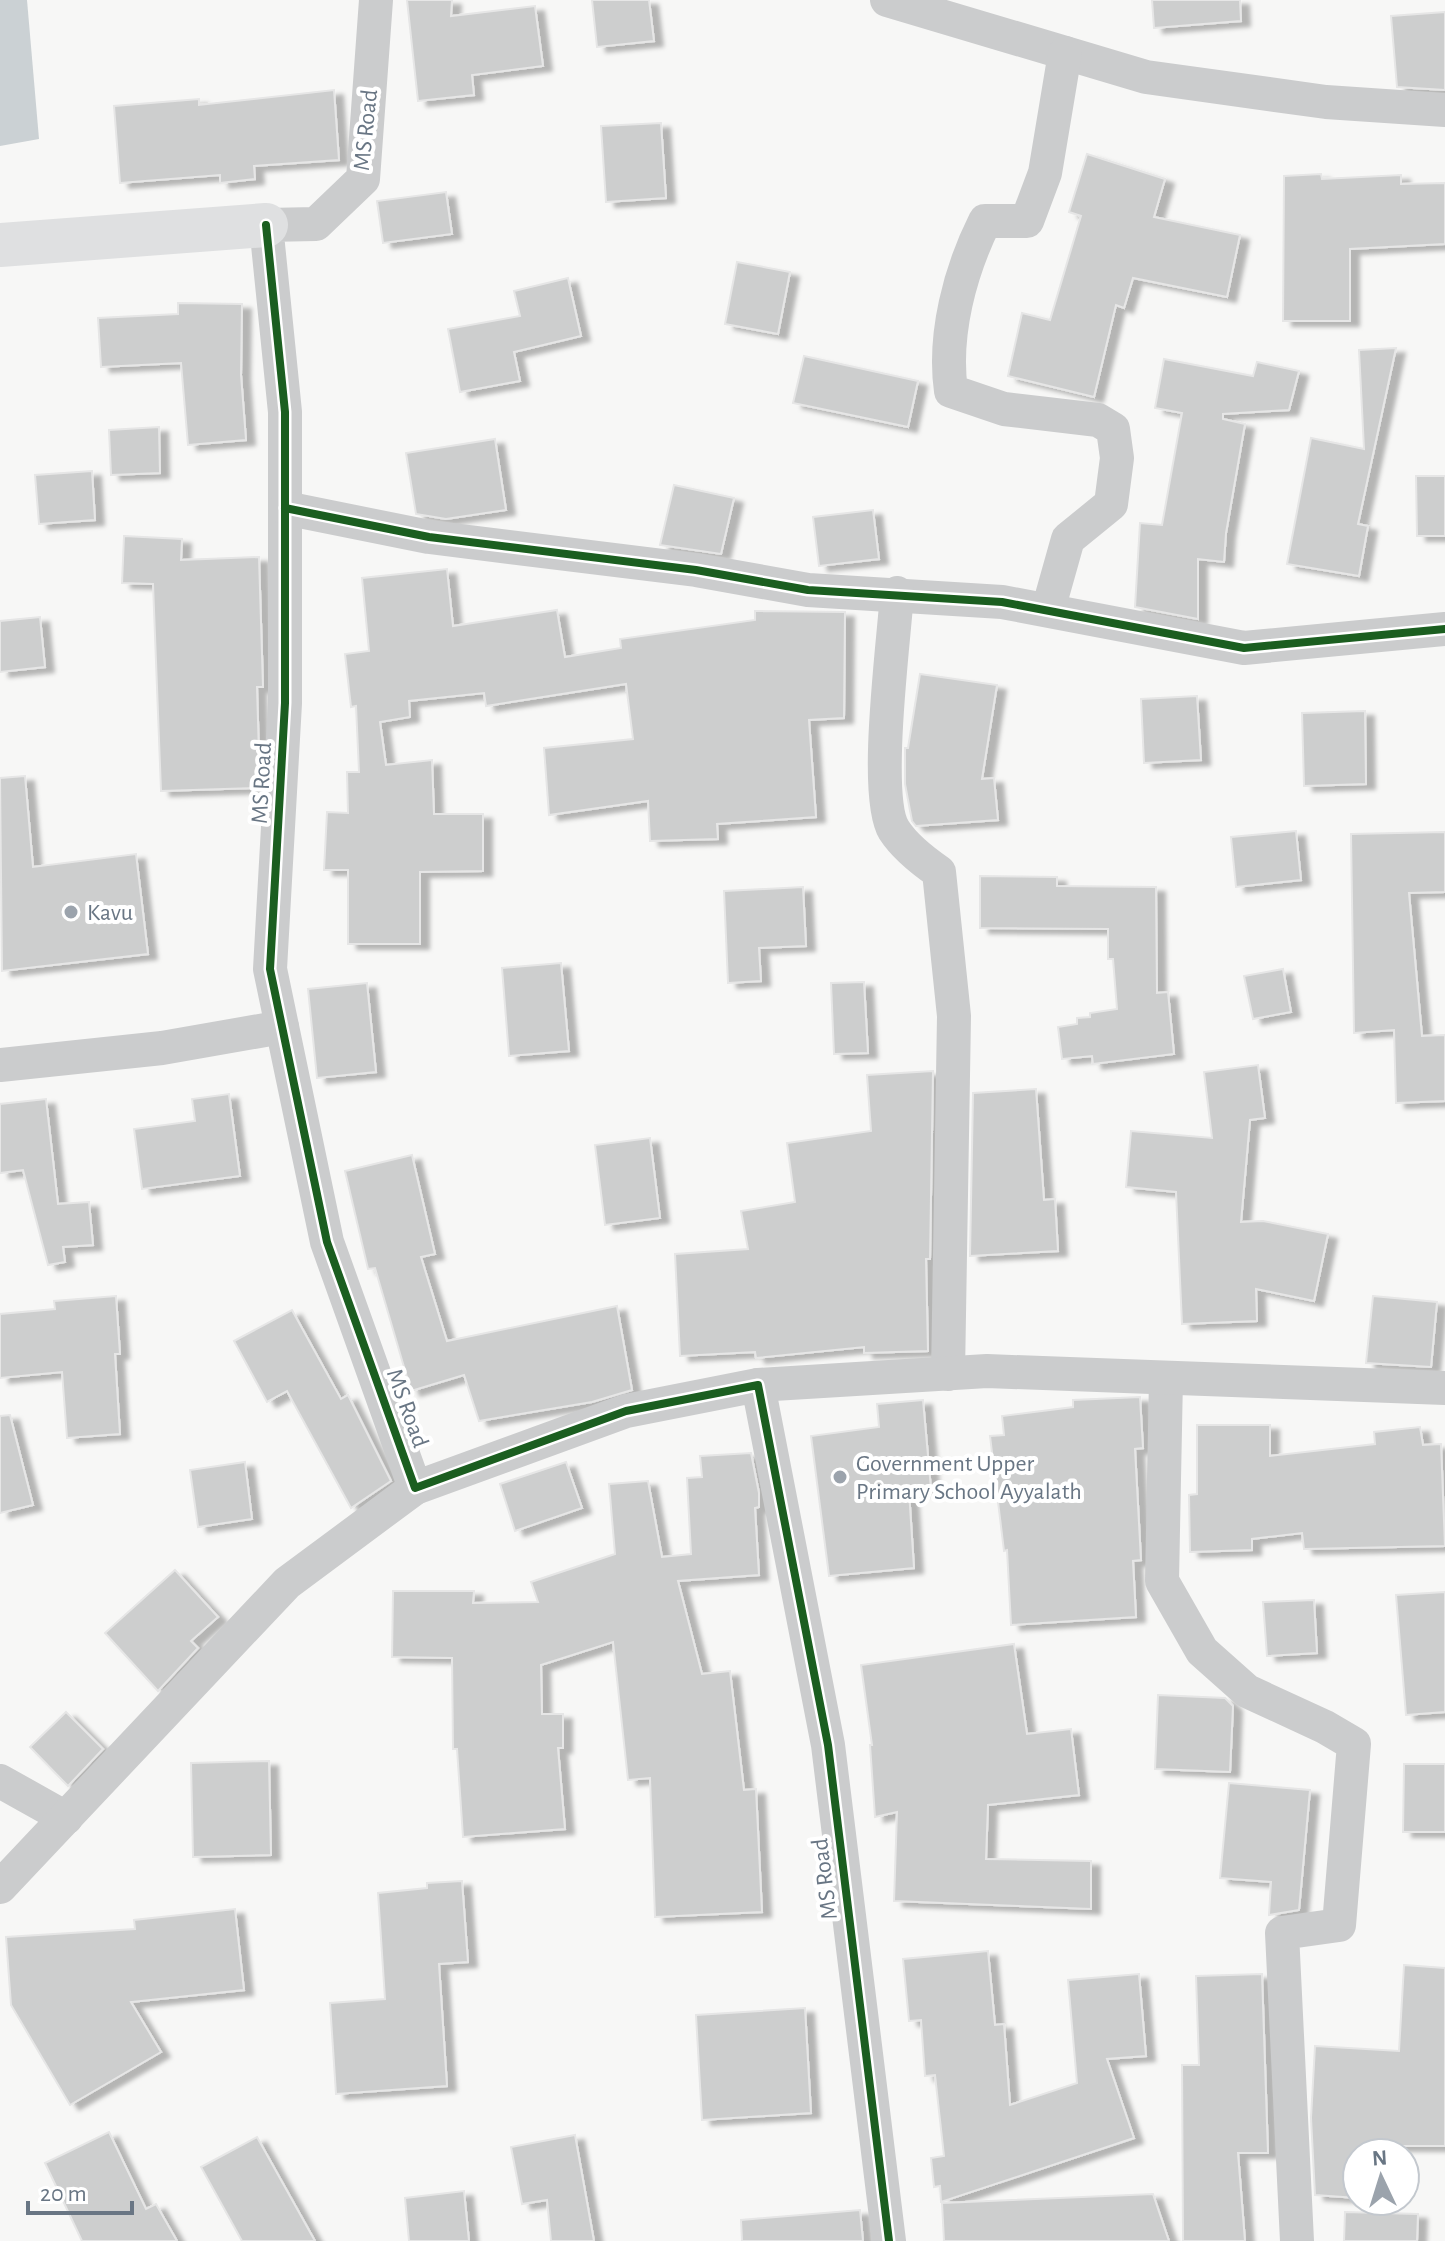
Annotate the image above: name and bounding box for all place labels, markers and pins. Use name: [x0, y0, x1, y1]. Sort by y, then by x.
place label: Kavu: [87, 901, 133, 925]
marker: Kavu: [62, 903, 80, 921]
place label: Government Upper Primary School Ayyalath: [856, 1452, 1082, 1504]
marker: Government Upper Primary School Ayyalath: [831, 1468, 849, 1486]

